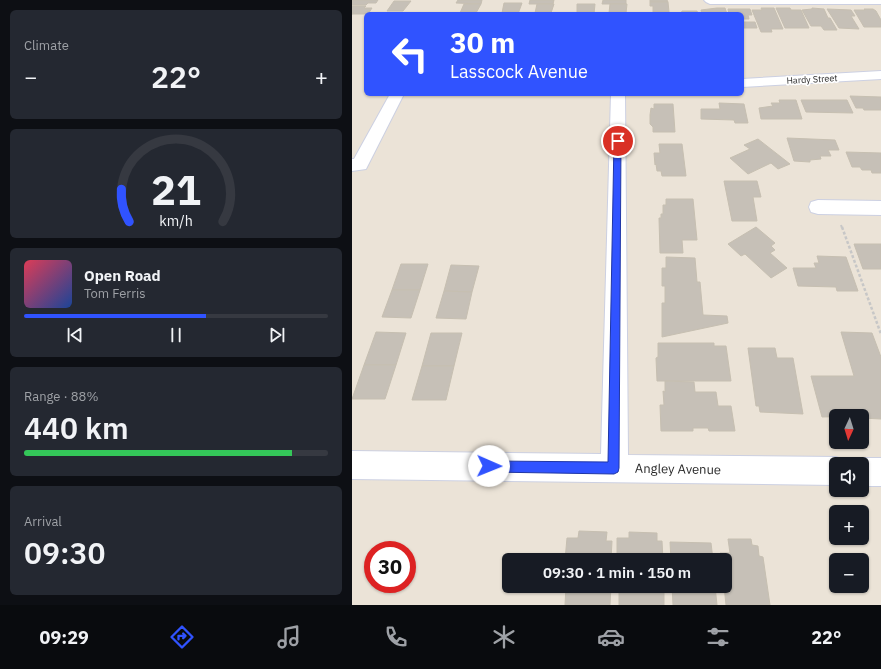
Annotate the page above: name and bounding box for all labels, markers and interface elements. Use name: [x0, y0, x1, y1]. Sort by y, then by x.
text: 30 m: [450, 24, 515, 61]
icon: left: [384, 28, 436, 80]
text: Climate: [24, 37, 69, 54]
text: 22°: [151, 57, 201, 96]
text: Lasscock Avenue: [450, 60, 588, 83]
text: −: [24, 62, 37, 91]
text: +: [315, 62, 328, 91]
street label: Hardy Street: [786, 72, 838, 86]
pin: [601, 124, 635, 158]
icon: arrive: [607, 130, 629, 152]
text: 21: [151, 161, 201, 215]
text: km/h: [159, 210, 193, 229]
text: Open Road: [84, 266, 161, 285]
text: Tom Ferris: [84, 285, 146, 302]
icon: previous: [64, 324, 86, 346]
icon: pause: [165, 324, 187, 346]
icon: next: [266, 324, 288, 346]
text: Range · 88%: [24, 388, 98, 405]
text: 440 km: [24, 408, 129, 447]
north arrow: [829, 409, 869, 449]
map controls: [829, 409, 869, 593]
position arrow: [468, 445, 510, 487]
button: sound: [829, 457, 869, 497]
street label: Angley Avenue: [635, 460, 721, 478]
button: +: [829, 505, 869, 545]
text: Arrival: [24, 513, 62, 530]
text: 09:30: [24, 533, 106, 572]
speed limit sign: 30: [364, 541, 416, 593]
button: −: [829, 553, 869, 593]
text: 09:30 · 1 min · 150 m: [543, 563, 691, 582]
icon: directions: [168, 623, 196, 651]
icon: music: [275, 623, 303, 651]
icon: phone: [382, 623, 410, 651]
icon: climate: [490, 623, 518, 651]
icon: car: [597, 623, 625, 651]
icon: filters: [704, 623, 732, 651]
text: 09:29: [40, 626, 89, 649]
text: 22°: [811, 626, 841, 649]

